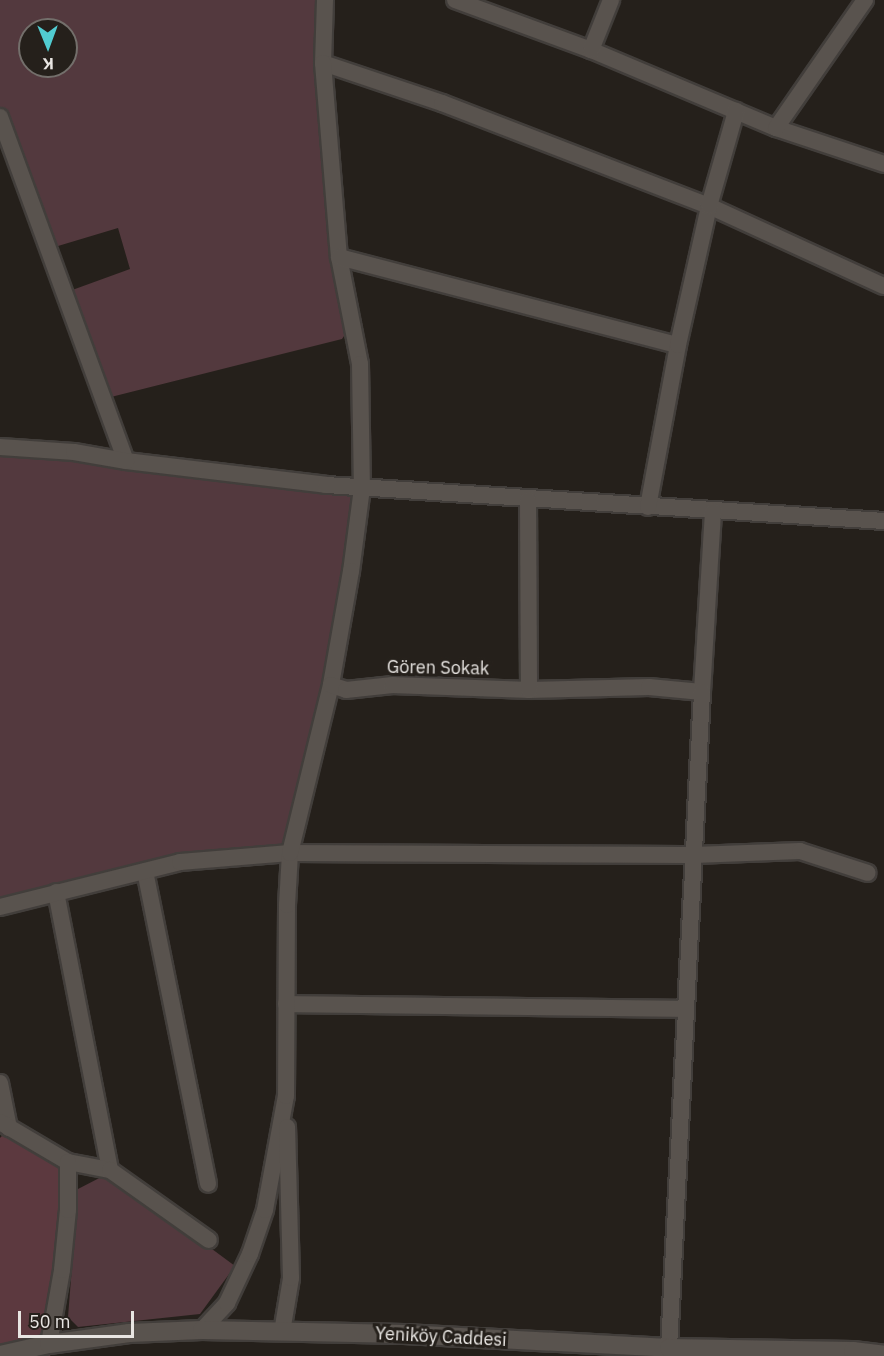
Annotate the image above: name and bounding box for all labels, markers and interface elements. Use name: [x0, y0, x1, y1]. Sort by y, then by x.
north arrow: [18, 18, 78, 78]
text: K: [43, 54, 54, 74]
street label: Gören Sokak: [387, 656, 489, 680]
scale bar: [21, 1299, 136, 1337]
text: 50 m: [29, 1310, 71, 1333]
street label: Yeniköy Caddesi: [375, 1323, 507, 1351]

